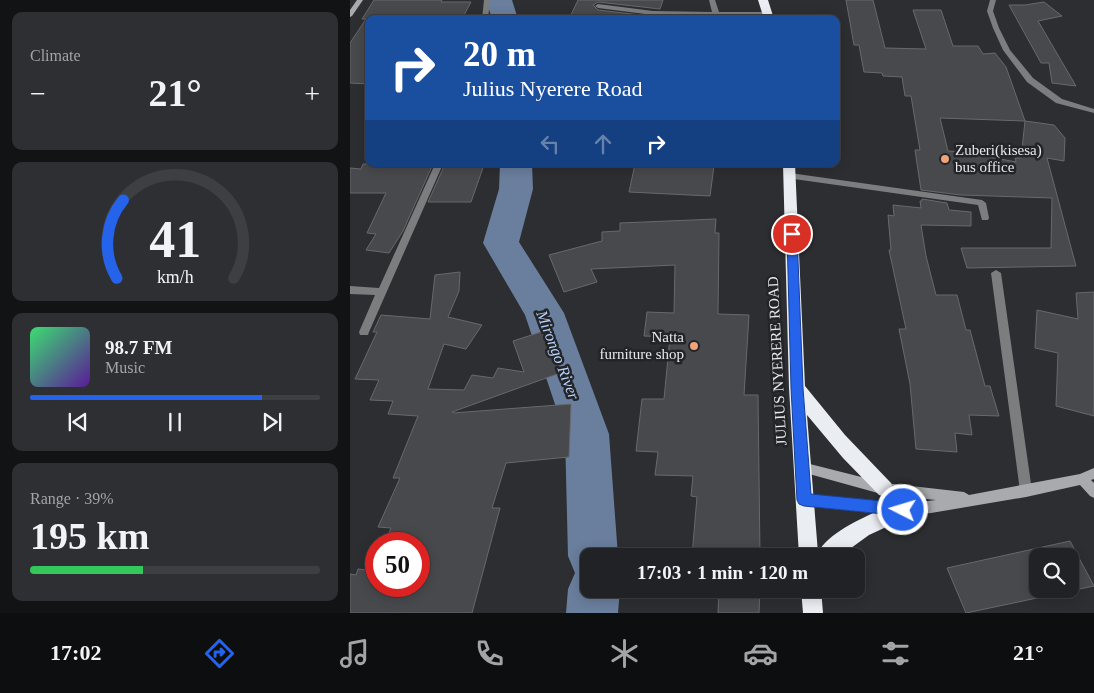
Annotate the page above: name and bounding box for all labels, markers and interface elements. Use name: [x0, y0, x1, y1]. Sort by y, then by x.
icon: right: [380, 35, 445, 100]
text: 20 m: [463, 35, 536, 74]
text: Climate: [30, 47, 81, 64]
text: 21°: [148, 72, 202, 114]
text: Julius Nyerere Road: [463, 76, 643, 101]
text: −: [30, 78, 46, 109]
text: +: [304, 78, 320, 109]
icon: left: [536, 130, 564, 158]
icon: ahead: [589, 130, 617, 158]
icon: right: [642, 130, 670, 158]
place label: Zuberi(kisesa) bus office: [955, 142, 1042, 175]
marker: Zuberi(kisesa) bus office: [939, 153, 951, 165]
text: 41: [149, 211, 201, 268]
pin: [771, 213, 813, 255]
icon: arrive: [778, 220, 806, 248]
text: km/h: [157, 267, 193, 287]
street label: JULIUS NYERERE ROAD: [765, 276, 789, 446]
water label: Mirongo River: [532, 307, 583, 403]
place label: Natta furniture shop: [599, 329, 684, 362]
text: 98.7 FM: [105, 337, 173, 358]
marker: Natta furniture shop: [688, 340, 700, 352]
text: Music: [105, 359, 145, 376]
icon: previous: [64, 408, 92, 436]
icon: pause: [161, 408, 189, 436]
icon: next: [258, 408, 286, 436]
position arrow: [876, 483, 928, 535]
text: Range · 39%: [30, 490, 114, 507]
text: 195 km: [30, 515, 149, 557]
speed limit sign: 50: [365, 532, 430, 597]
map controls: [1029, 548, 1079, 598]
button: search: [1029, 548, 1079, 598]
text: 17:03 · 1 min · 120 m: [637, 562, 808, 583]
icon: directions: [202, 636, 237, 671]
icon: music: [337, 636, 372, 671]
icon: phone: [472, 636, 507, 671]
icon: climate: [607, 636, 642, 671]
icon: car: [743, 636, 778, 671]
icon: filters: [878, 636, 913, 671]
text: 17:02: [50, 640, 101, 665]
text: 21°: [1013, 640, 1044, 665]

